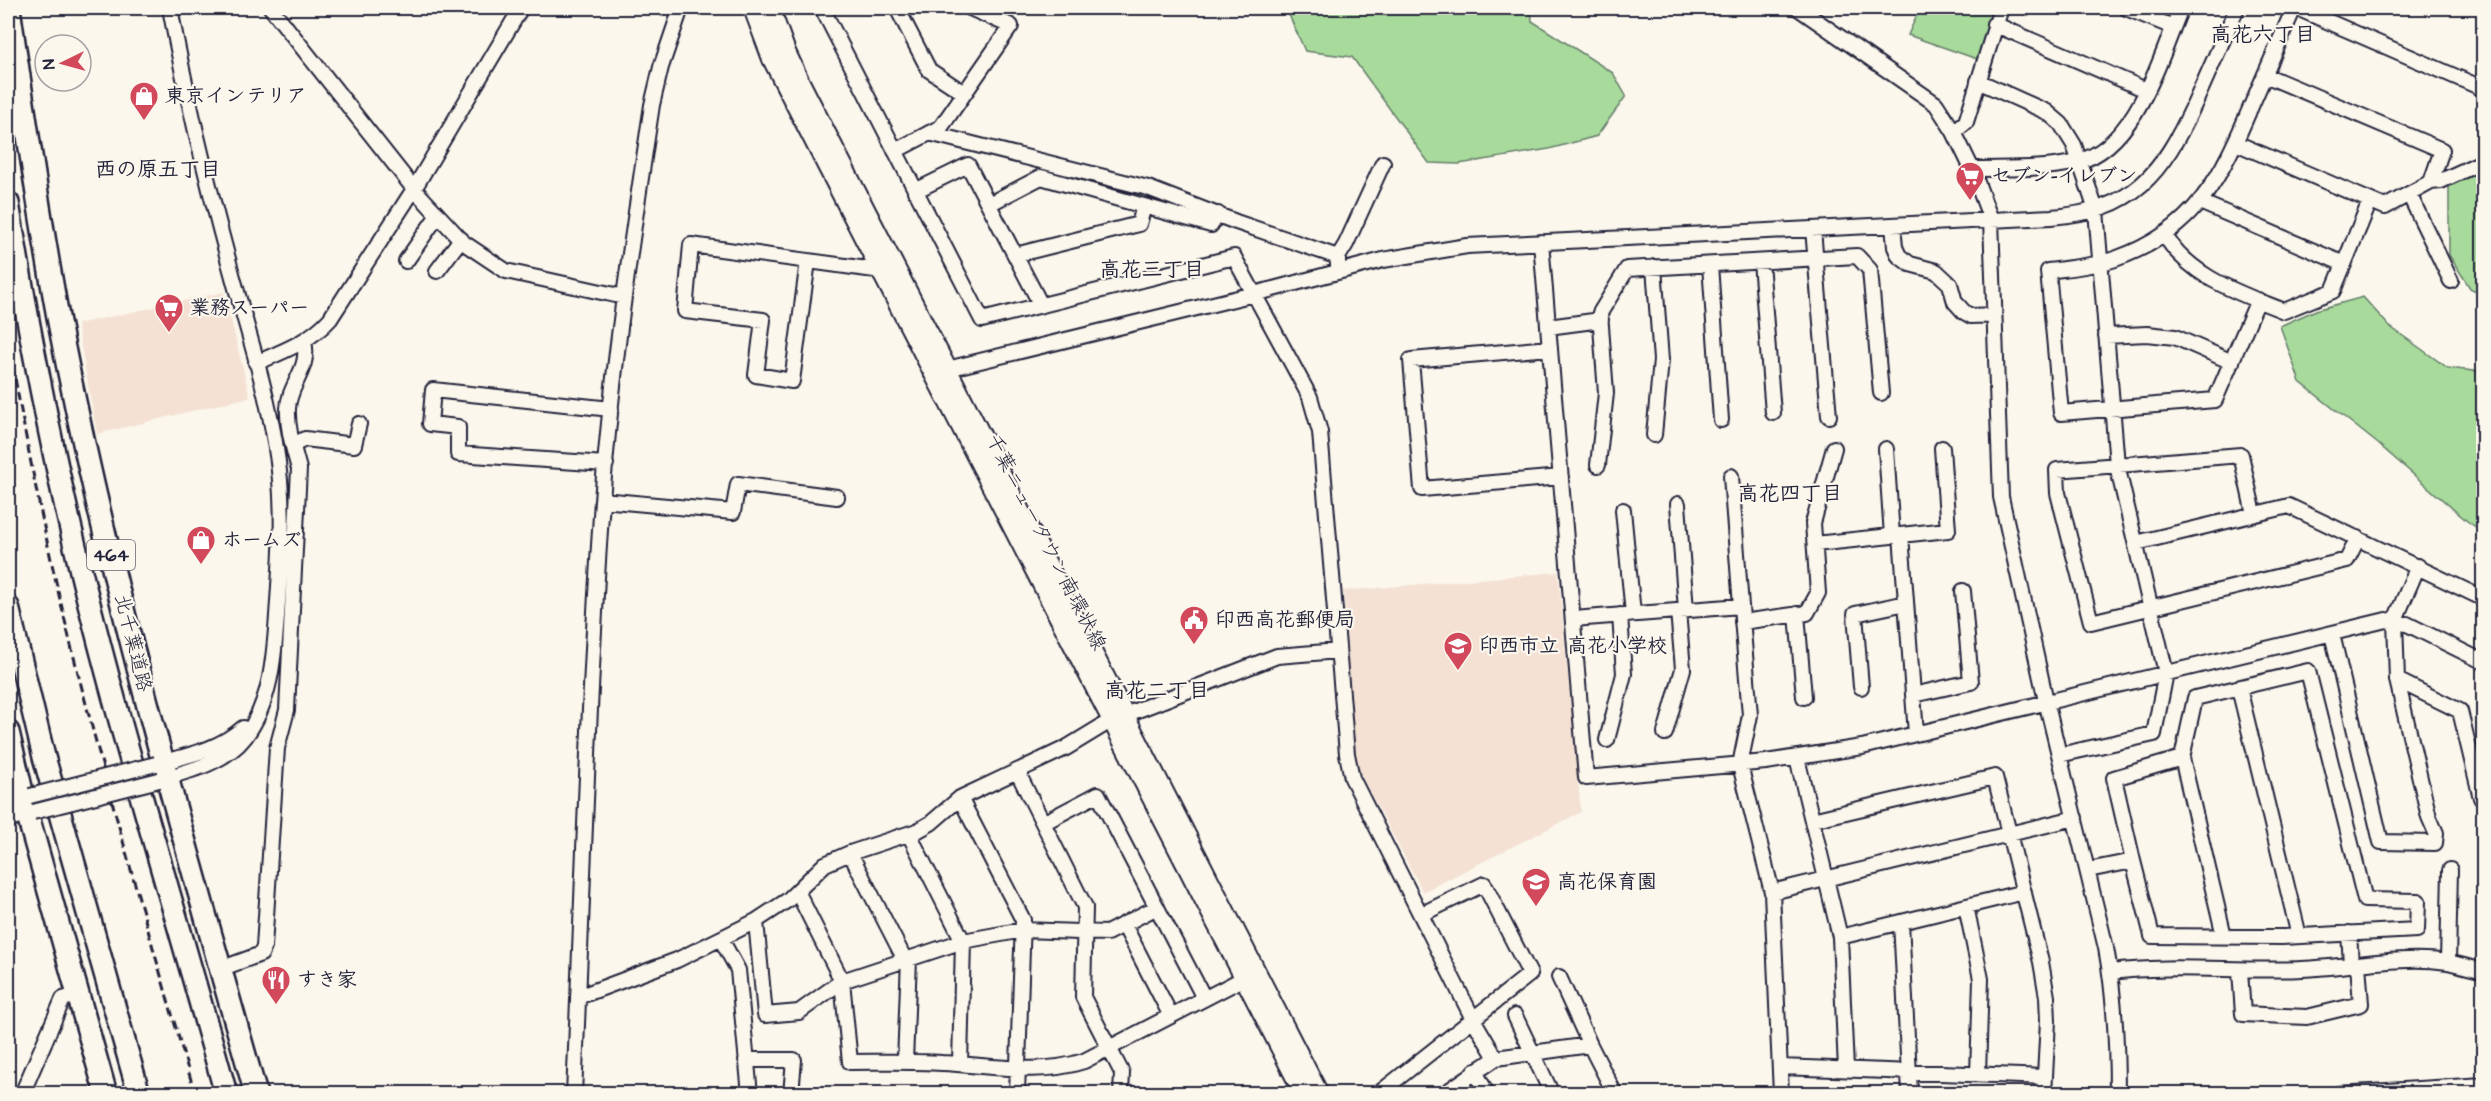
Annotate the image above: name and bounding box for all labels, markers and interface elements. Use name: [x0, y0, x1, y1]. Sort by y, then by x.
district label: 高花六丁目: [2211, 20, 2316, 49]
north arrow: [33, 33, 93, 93]
text: N: [38, 58, 60, 70]
shop icon: 東京インテリア: [128, 80, 160, 122]
place label: 東京インテリア: [165, 82, 307, 110]
district label: 西の原五丁目: [95, 155, 221, 184]
supermarket icon: セブン-イレブン: [1954, 160, 1986, 202]
place label: セブン-イレブン: [1991, 162, 2137, 190]
district label: 高花三丁目: [1100, 255, 1205, 284]
supermarket icon: 業務スーパー: [153, 292, 185, 334]
place label: 業務スーパー: [190, 294, 309, 322]
street label: 千葉ニュータウン南環状線: [979, 429, 1113, 655]
district label: 高花四丁目: [1738, 479, 1843, 508]
shop icon: ホームズ: [185, 524, 217, 566]
place label: ホームズ: [222, 526, 301, 554]
road number: 464: [87, 540, 135, 570]
street label: 北千葉道路: [107, 591, 159, 695]
public building icon: 印西高花郵便局: [1178, 604, 1210, 646]
place label: 印西高花郵便局: [1215, 606, 1355, 634]
school or university icon: 印西市立 高花小学校: [1442, 630, 1474, 672]
place label: 印西市立 高花小学校: [1479, 632, 1667, 660]
district label: 高花二丁目: [1105, 676, 1210, 705]
school or university icon: 高花保育園: [1520, 866, 1552, 908]
place label: 高花保育園: [1557, 868, 1657, 896]
restaurant icon: すき家: [260, 964, 292, 1006]
place label: すき家: [297, 966, 357, 994]

